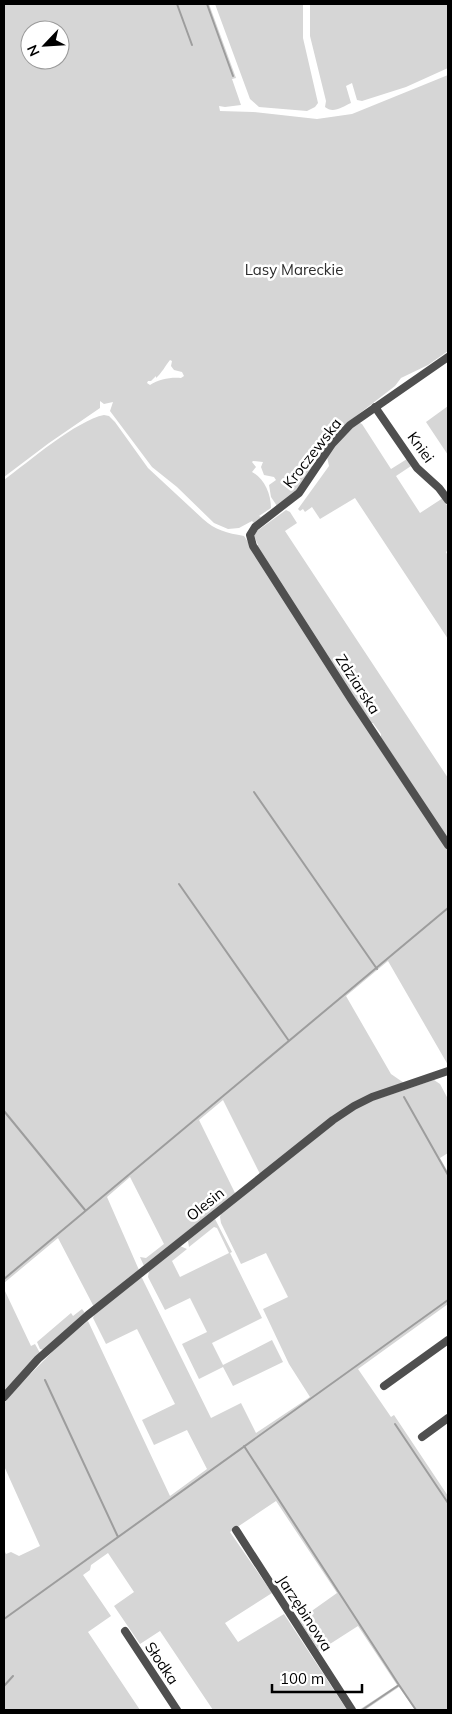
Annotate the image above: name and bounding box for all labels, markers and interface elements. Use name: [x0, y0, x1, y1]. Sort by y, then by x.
north arrow: [20, 20, 70, 70]
text: N: [23, 42, 44, 59]
park label: Lasy Mareckie: [245, 260, 343, 279]
street label: Kroczewska: [279, 414, 345, 492]
street label: Kniei: [403, 428, 439, 466]
street label: Zdziarska: [332, 651, 384, 717]
street label: Olesin: [182, 1183, 228, 1225]
street label: Jarzębinowa: [273, 1571, 337, 1655]
street label: Słodka: [141, 1638, 183, 1688]
scale bar: [272, 1662, 362, 1694]
text: 100 m: [280, 1669, 324, 1688]

